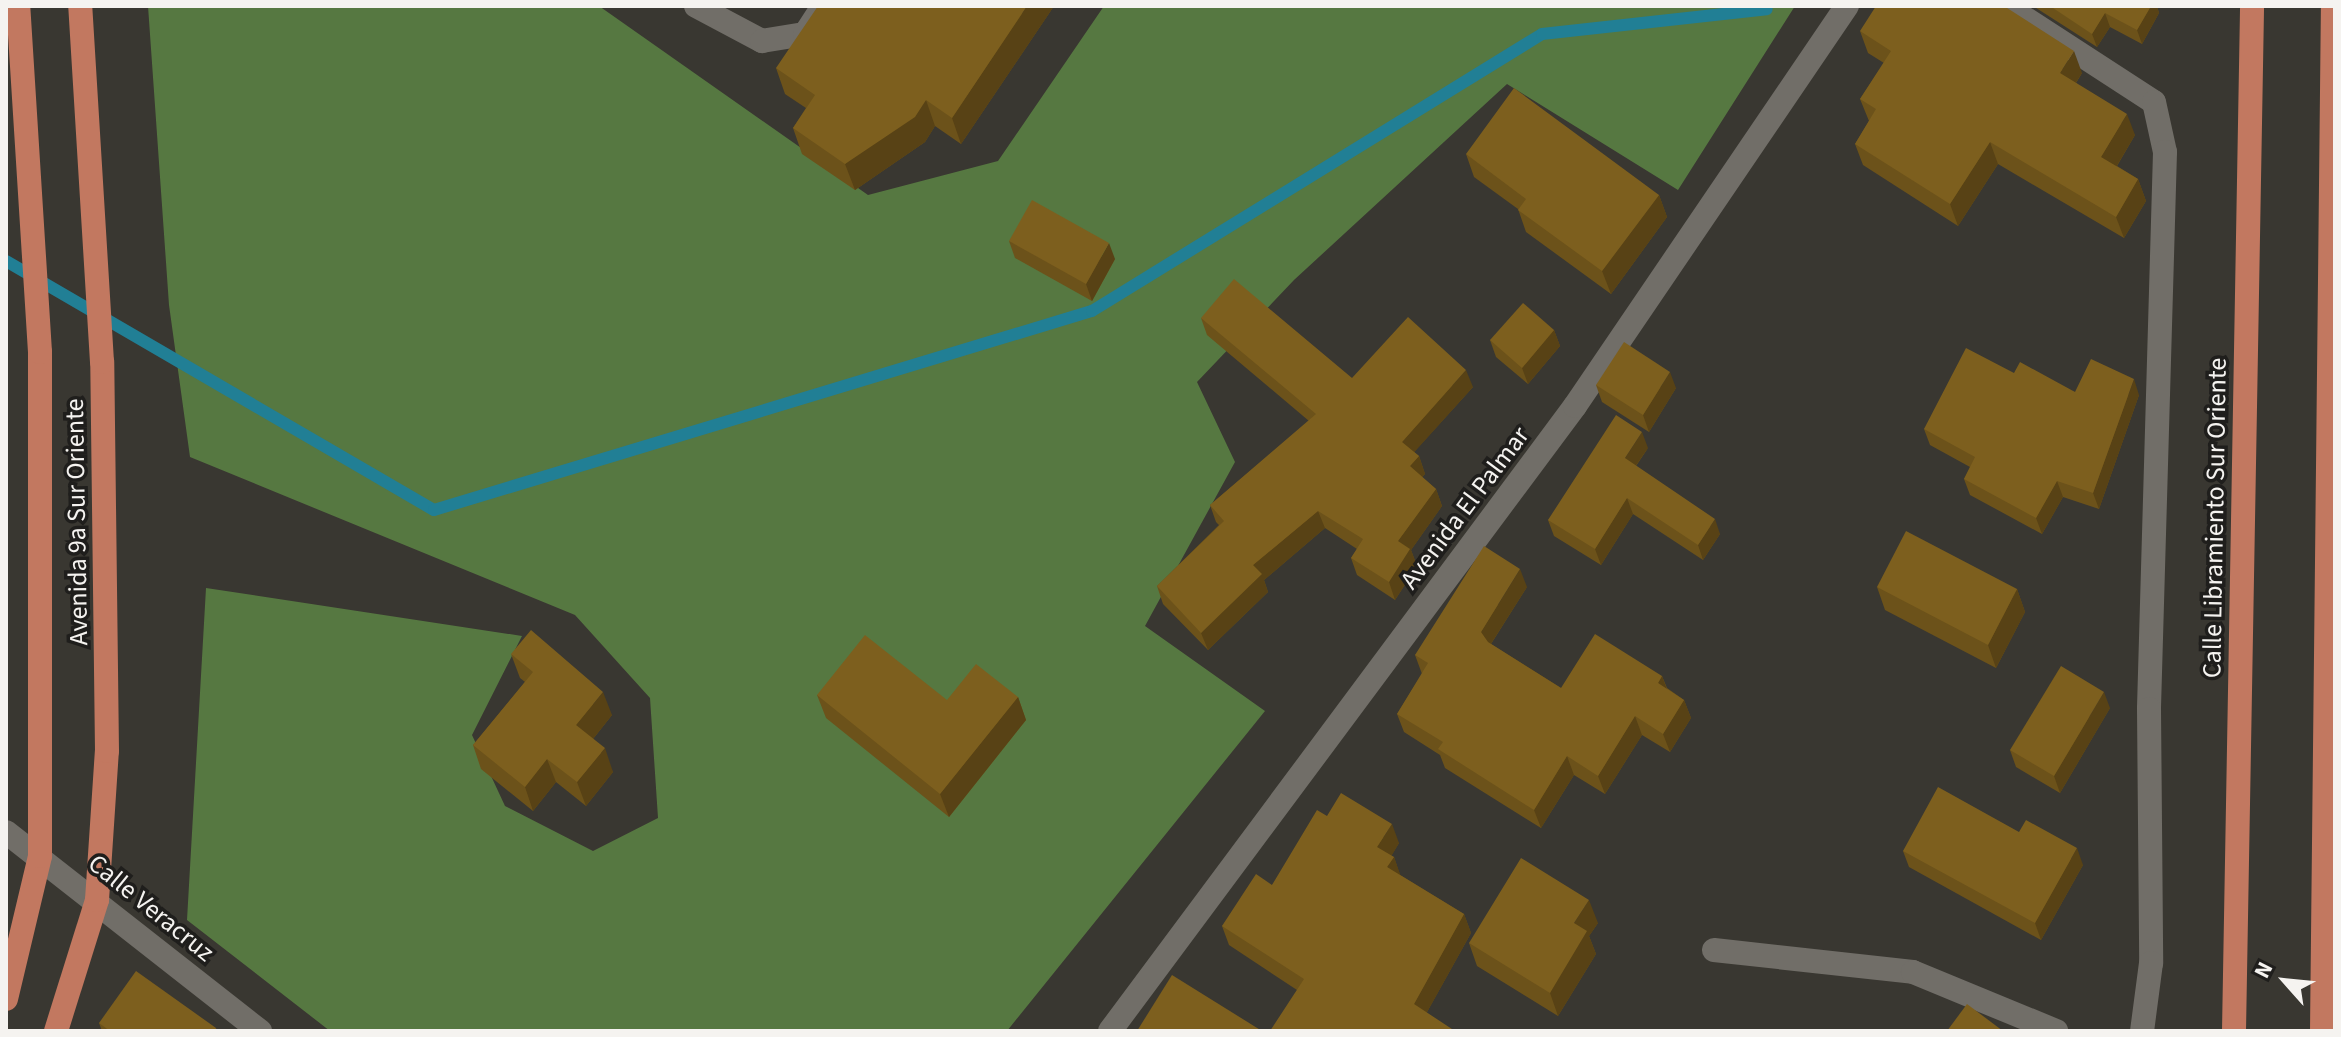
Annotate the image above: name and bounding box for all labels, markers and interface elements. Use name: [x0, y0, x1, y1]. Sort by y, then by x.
street label: Calle Libramiento Sur Oriente: [2197, 358, 2233, 678]
street label: Avenida 9a Sur Oriente: [59, 398, 95, 646]
street label: Avenida El Palmar: [1394, 421, 1536, 595]
street label: Calle Veracruz: [82, 848, 220, 968]
north arrow: [2245, 941, 2325, 1021]
text: N: [2246, 956, 2281, 984]

